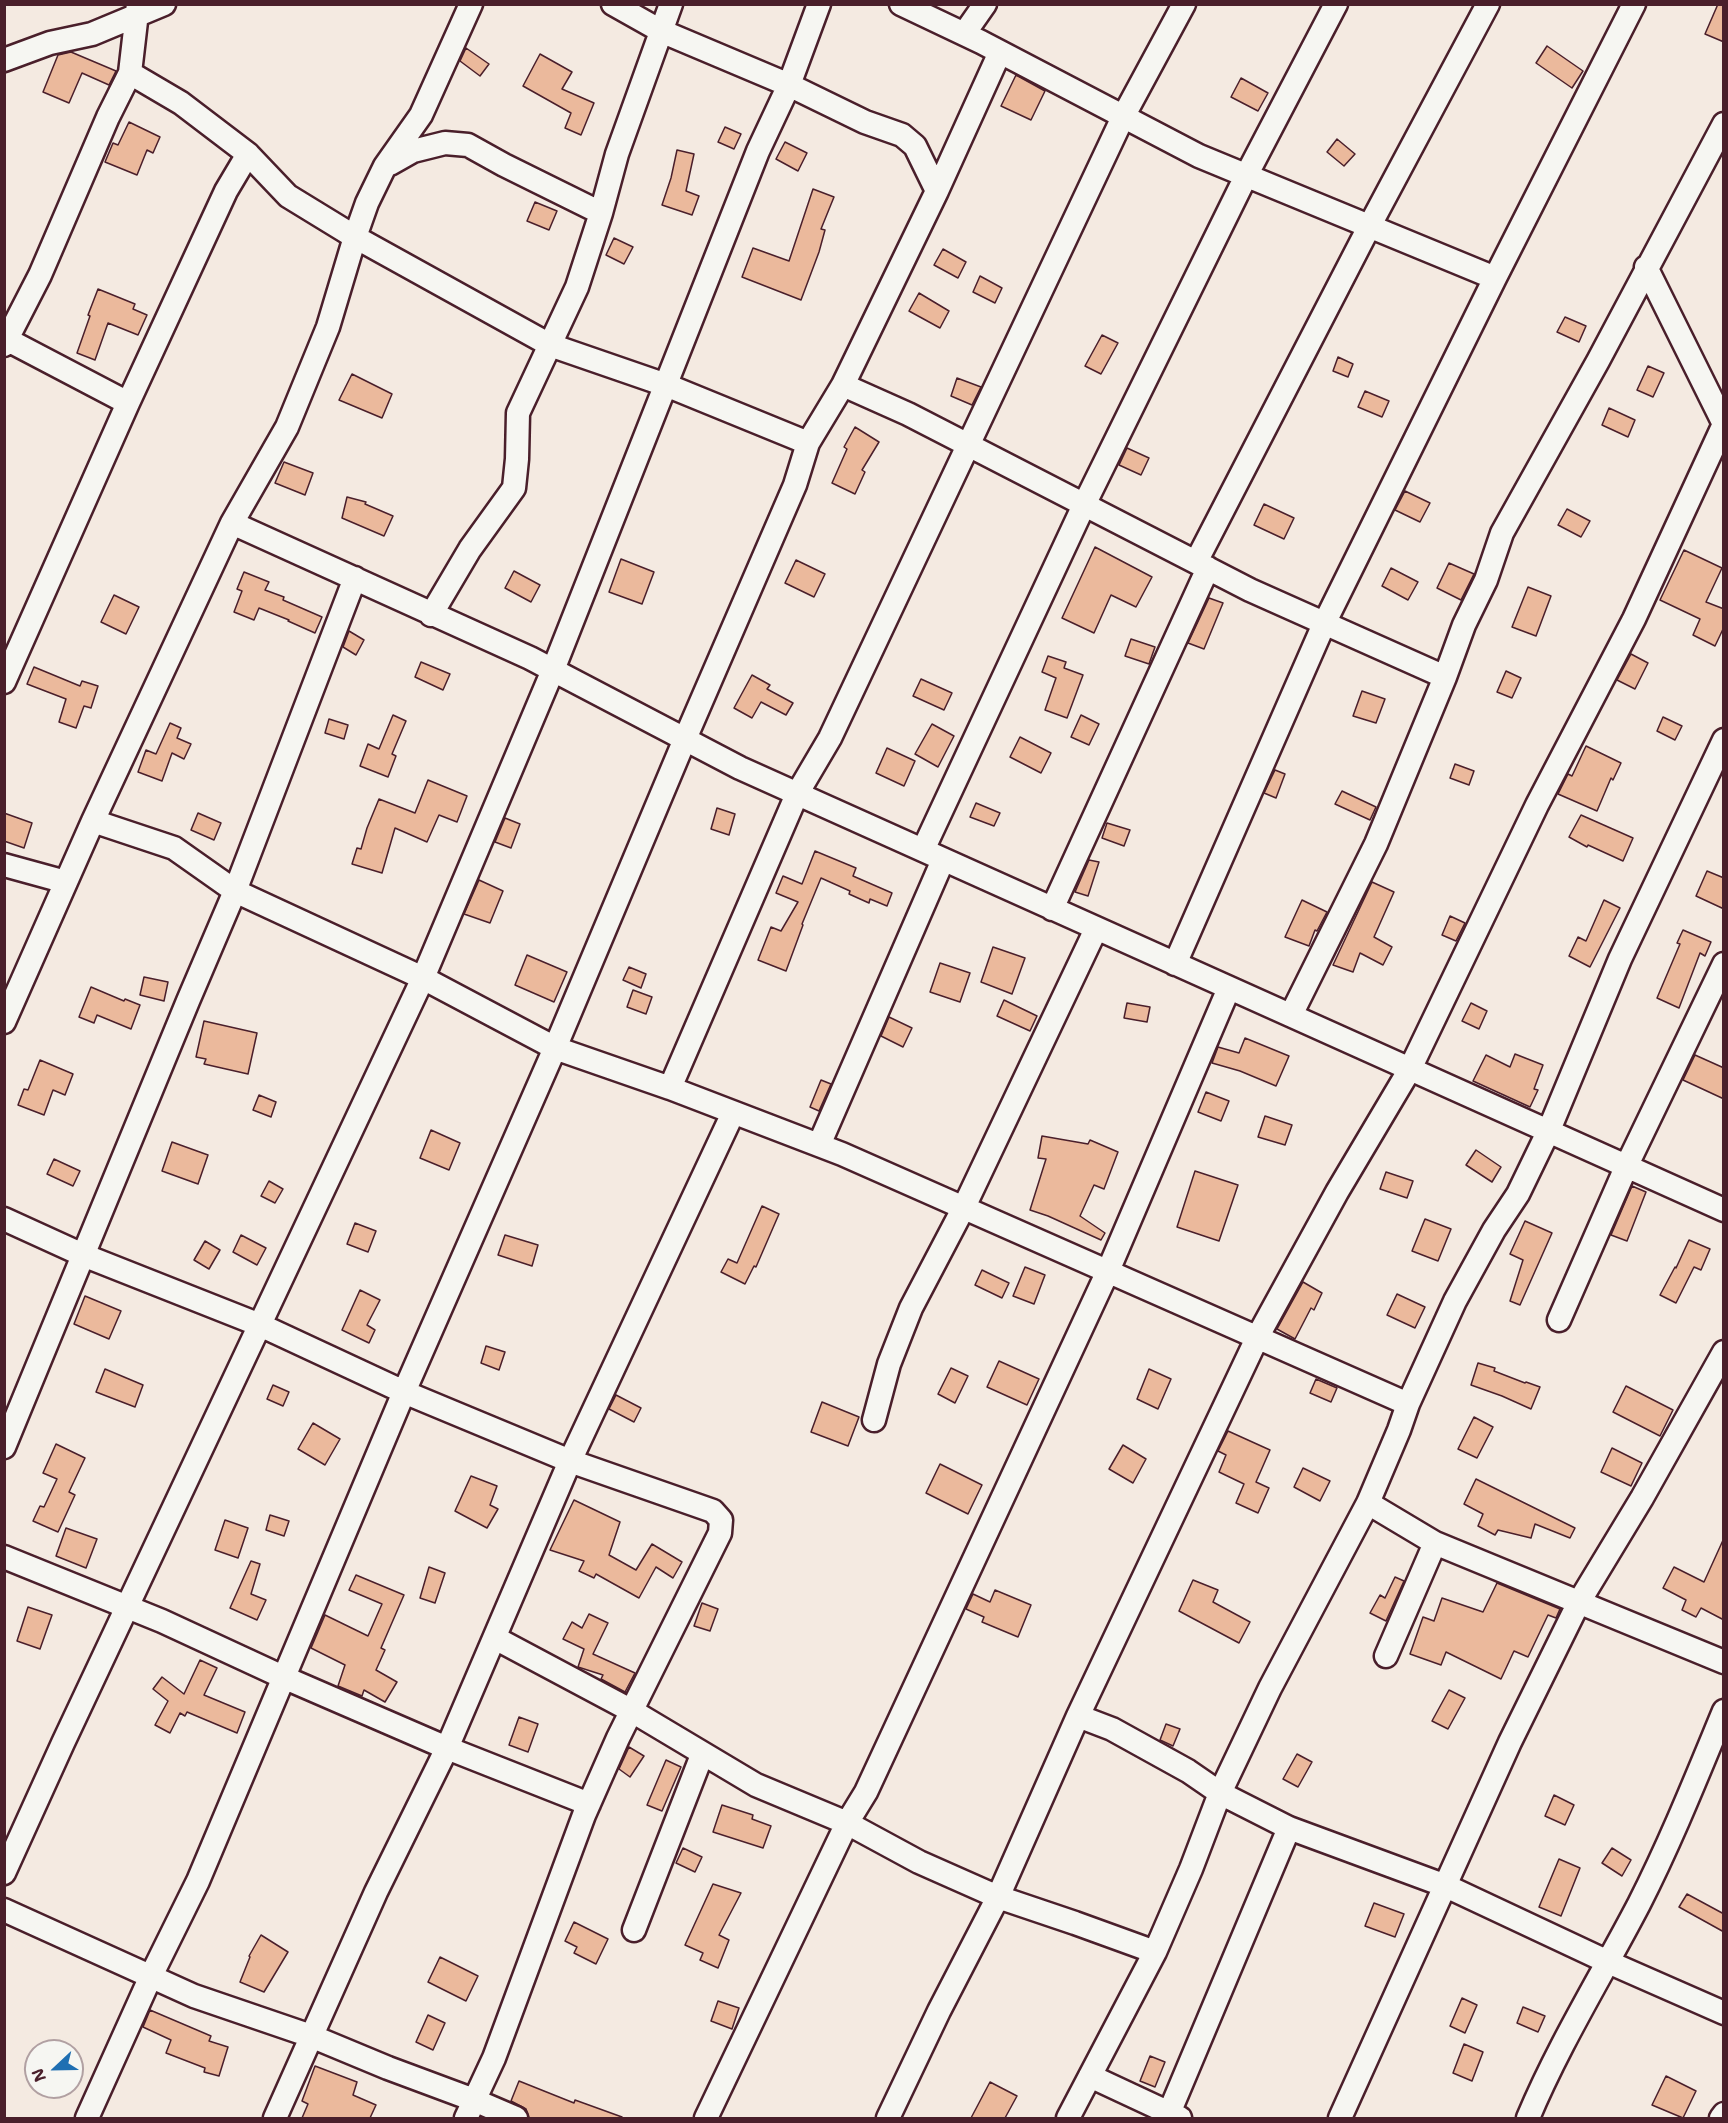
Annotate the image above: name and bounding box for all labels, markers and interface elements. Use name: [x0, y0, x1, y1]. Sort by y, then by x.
north arrow: [24, 2039, 84, 2099]
text: N: [27, 2065, 51, 2085]

